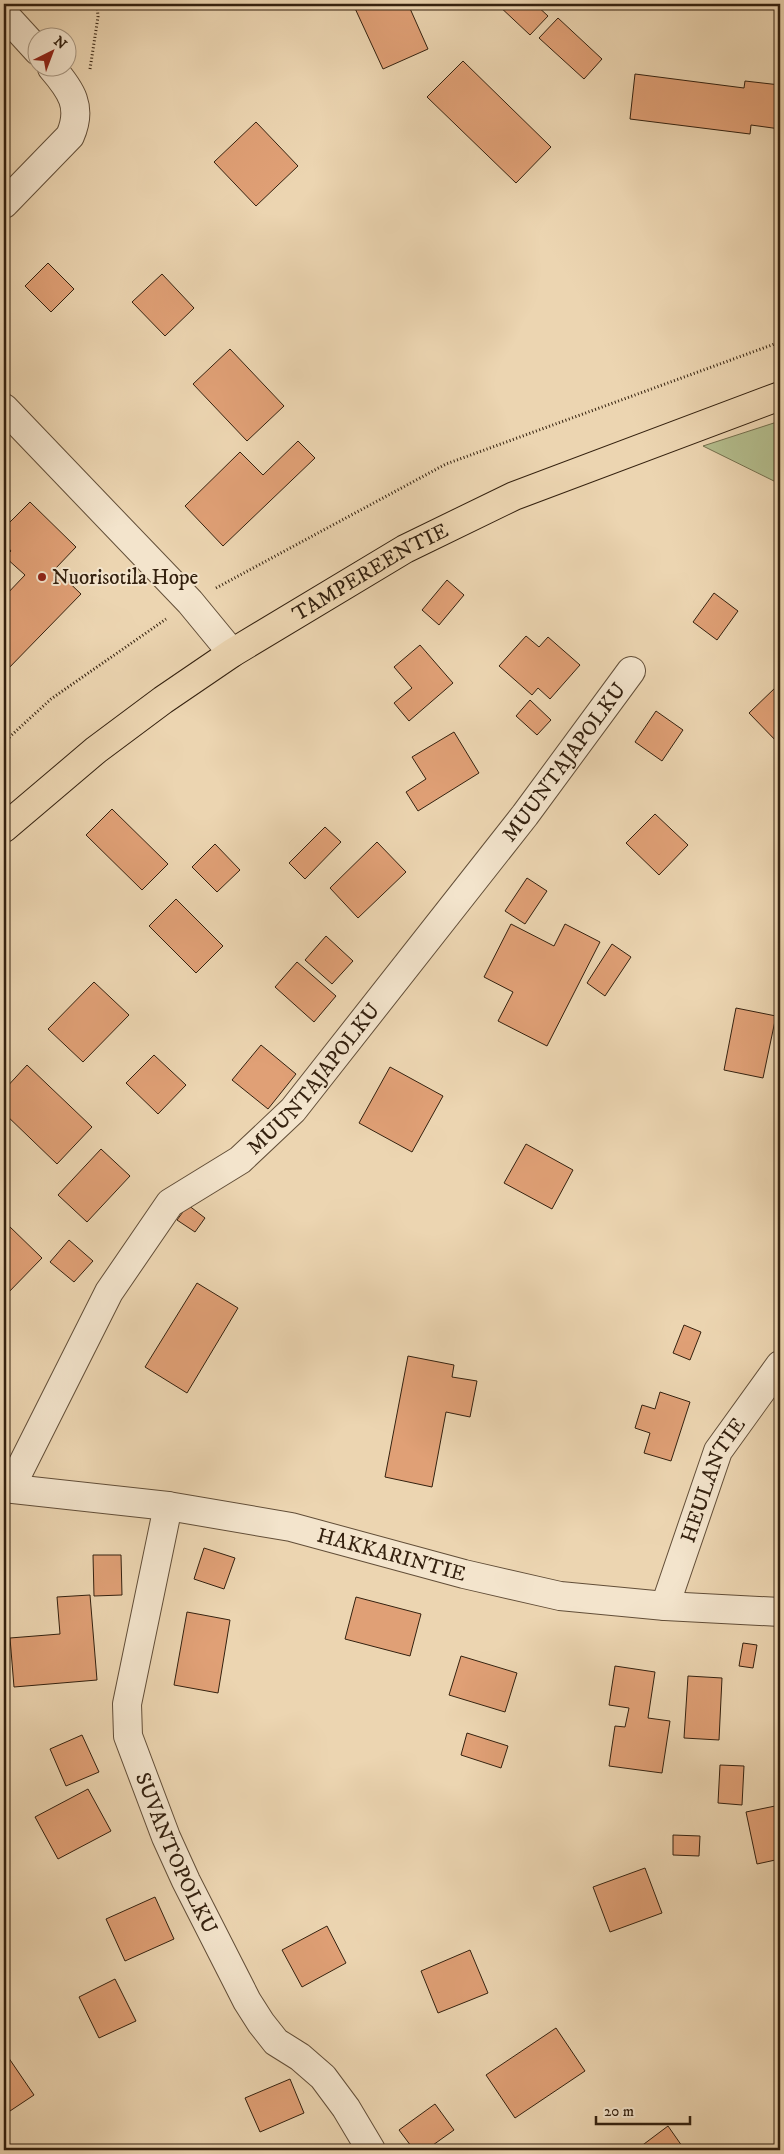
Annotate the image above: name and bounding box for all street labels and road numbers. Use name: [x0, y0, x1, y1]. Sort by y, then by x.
street label: TAMPEREENTIE: [288, 518, 453, 628]
street label: MUUNTAJAPOLKU: [497, 678, 632, 847]
street label: MUUNTAJAPOLKU: [242, 998, 386, 1161]
street label: HEULANTIE: [676, 1413, 752, 1546]
street label: HAKKARINTIE: [314, 1523, 469, 1588]
street label: SUVANTOPOLKU: [129, 1769, 223, 1938]

